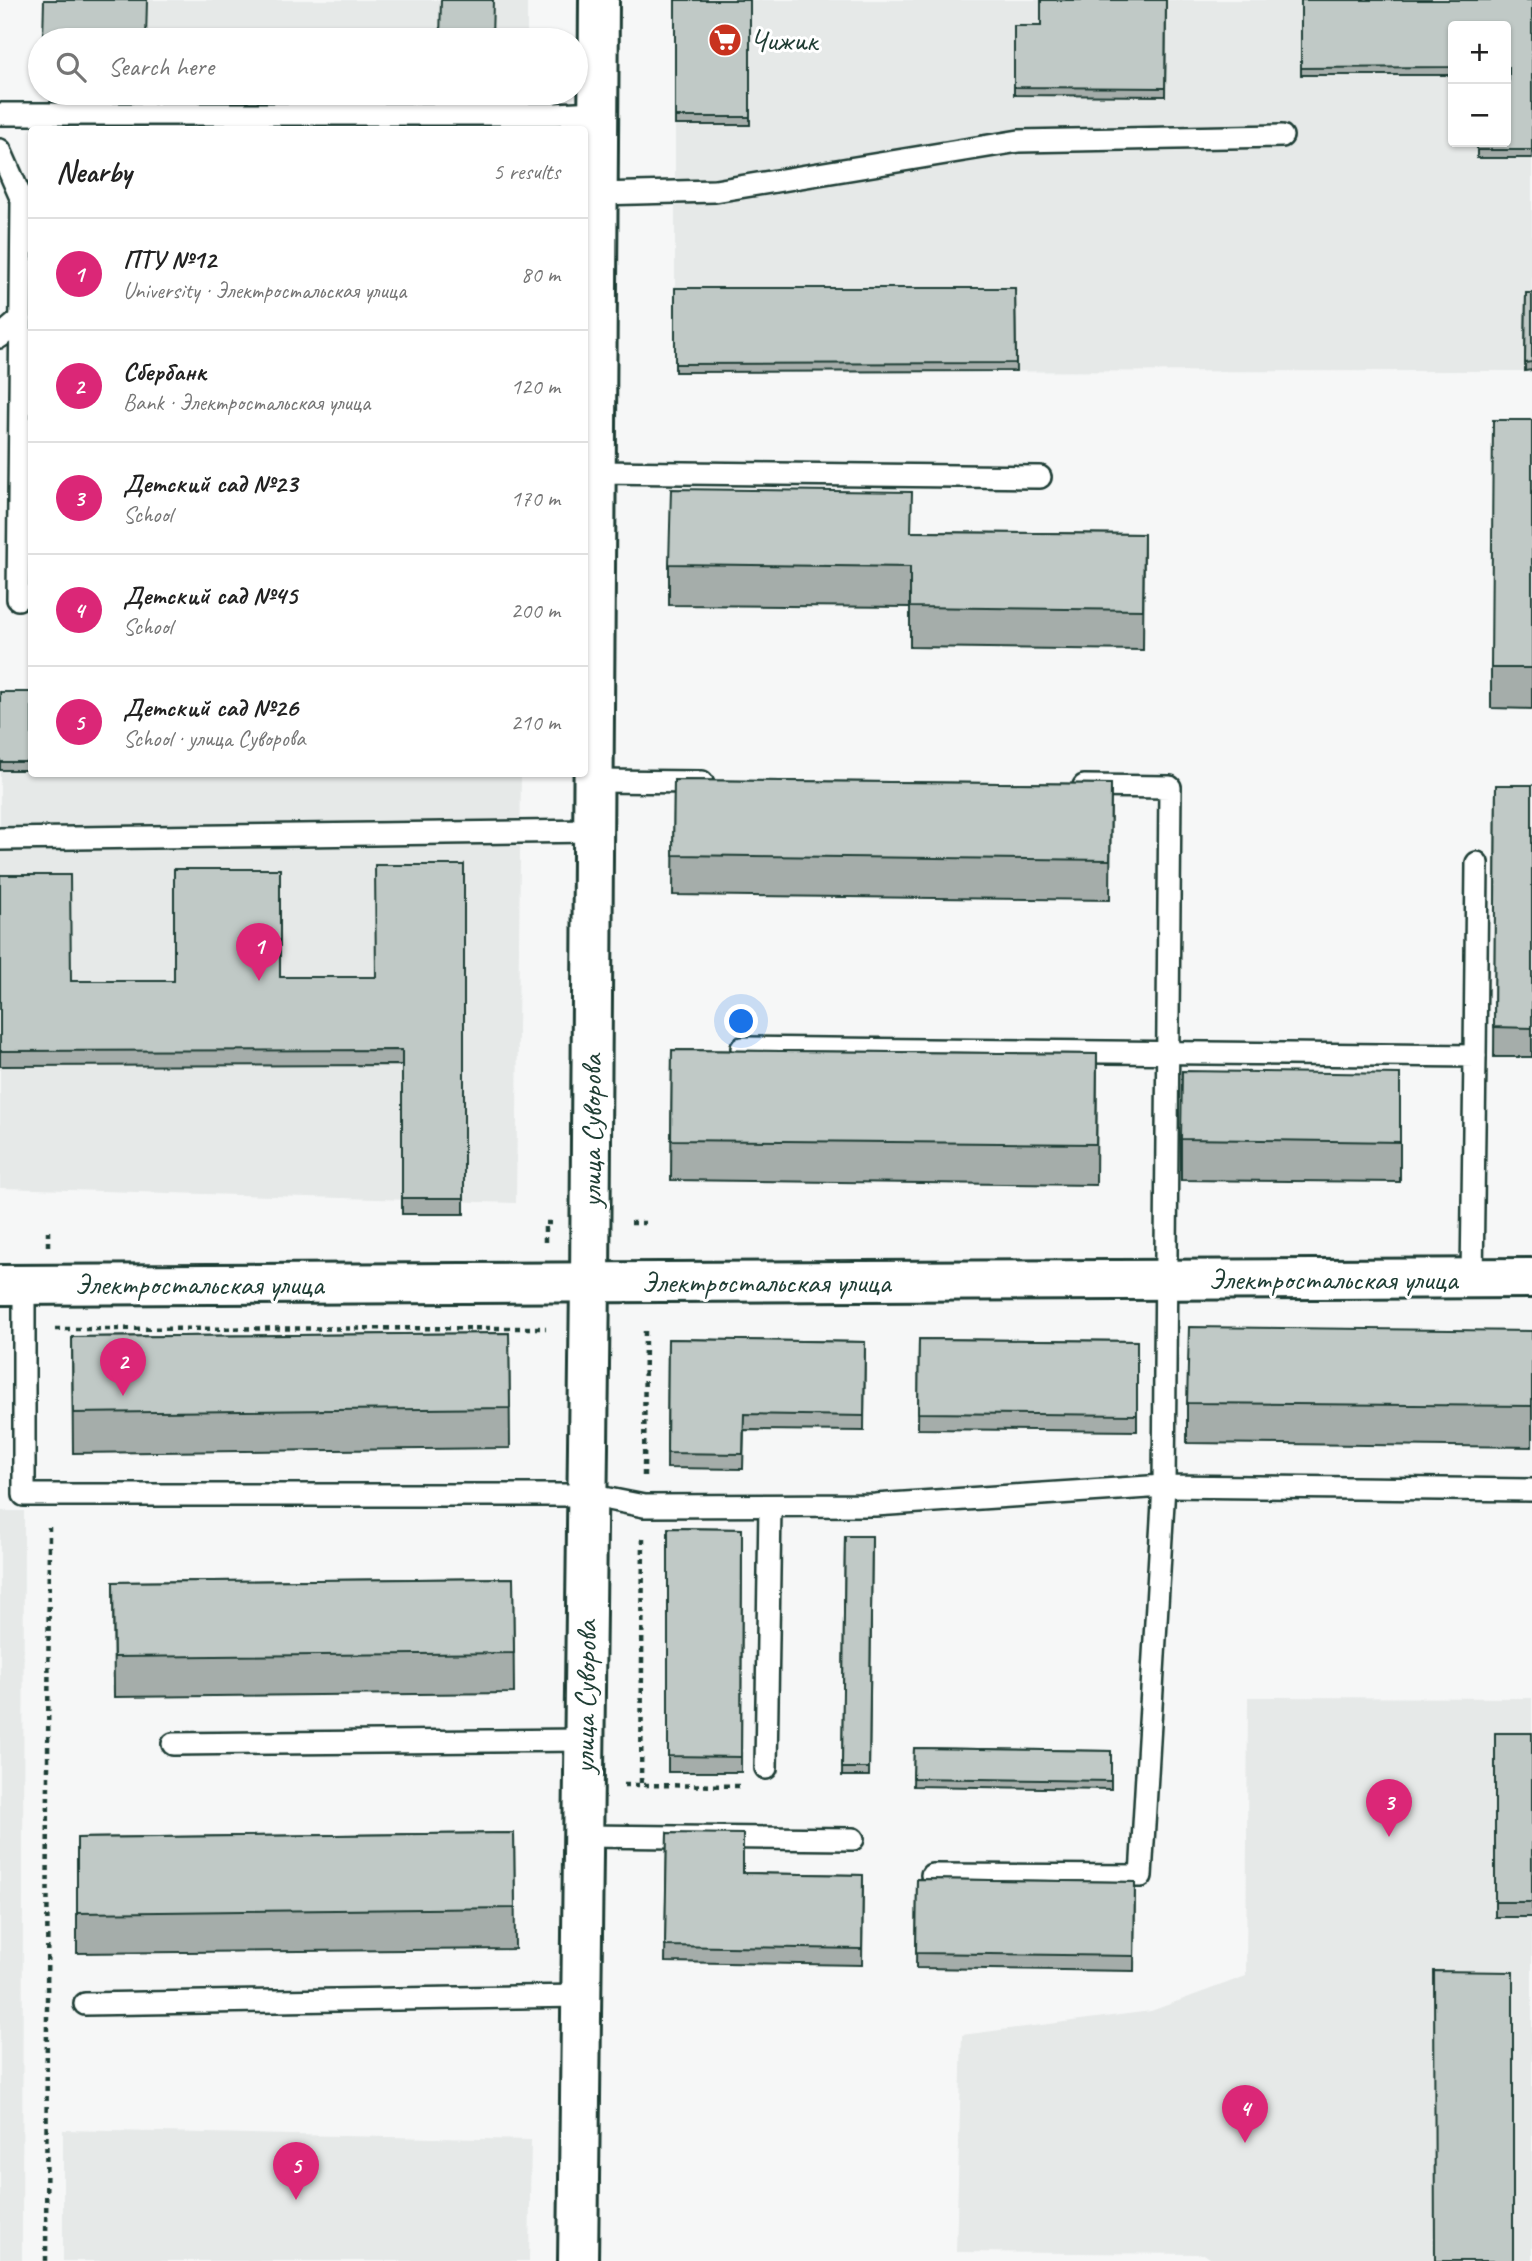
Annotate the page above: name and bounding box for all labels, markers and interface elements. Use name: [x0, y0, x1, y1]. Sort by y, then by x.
supermarket icon: Чижик: [706, 21, 744, 59]
place label: Чижик: [750, 21, 819, 59]
map controls: [1448, 21, 1511, 147]
button: +: [1448, 21, 1511, 84]
search box: [28, 28, 588, 105]
icon: search: [52, 48, 90, 86]
text: Search here: [108, 50, 214, 83]
button: −: [1448, 84, 1511, 147]
text: Nearby: [56, 153, 132, 191]
text: 5 results: [493, 157, 560, 186]
text: ПТУ №12: [123, 243, 216, 276]
text: 1: [74, 260, 84, 289]
text: 80 m: [521, 260, 560, 289]
text: University · Электростальская улица: [123, 276, 406, 305]
text: Сбербанк: [123, 355, 206, 388]
text: 2: [74, 372, 84, 401]
text: 120 m: [511, 372, 560, 401]
text: Bank · Электростальская улица: [123, 388, 370, 417]
text: Детский сад №23: [123, 467, 298, 500]
text: 3: [74, 484, 84, 513]
text: 170 m: [511, 484, 560, 513]
text: School: [123, 500, 172, 529]
text: Детский сад №45: [123, 579, 297, 612]
text: 4: [74, 596, 84, 625]
text: 200 m: [511, 596, 560, 625]
text: School: [123, 612, 172, 641]
text: Детский сад №26: [123, 691, 298, 724]
text: 5: [74, 708, 84, 737]
text: 210 m: [511, 708, 560, 737]
text: School · улица Суворова: [123, 724, 305, 753]
pin: 1: [236, 923, 282, 981]
your location: [724, 1004, 758, 1038]
street label: улица Суворова: [572, 1053, 610, 1210]
street label: Электростальская улица: [1208, 1260, 1460, 1298]
street label: Электростальская улица: [641, 1263, 893, 1301]
street label: Электростальская улица: [74, 1265, 326, 1303]
pin: 2: [100, 1338, 146, 1396]
street label: улица Суворова: [565, 1618, 605, 1776]
pin: 3: [1366, 1779, 1412, 1837]
pin: 4: [1222, 2085, 1268, 2143]
pin: 5: [273, 2142, 319, 2200]

